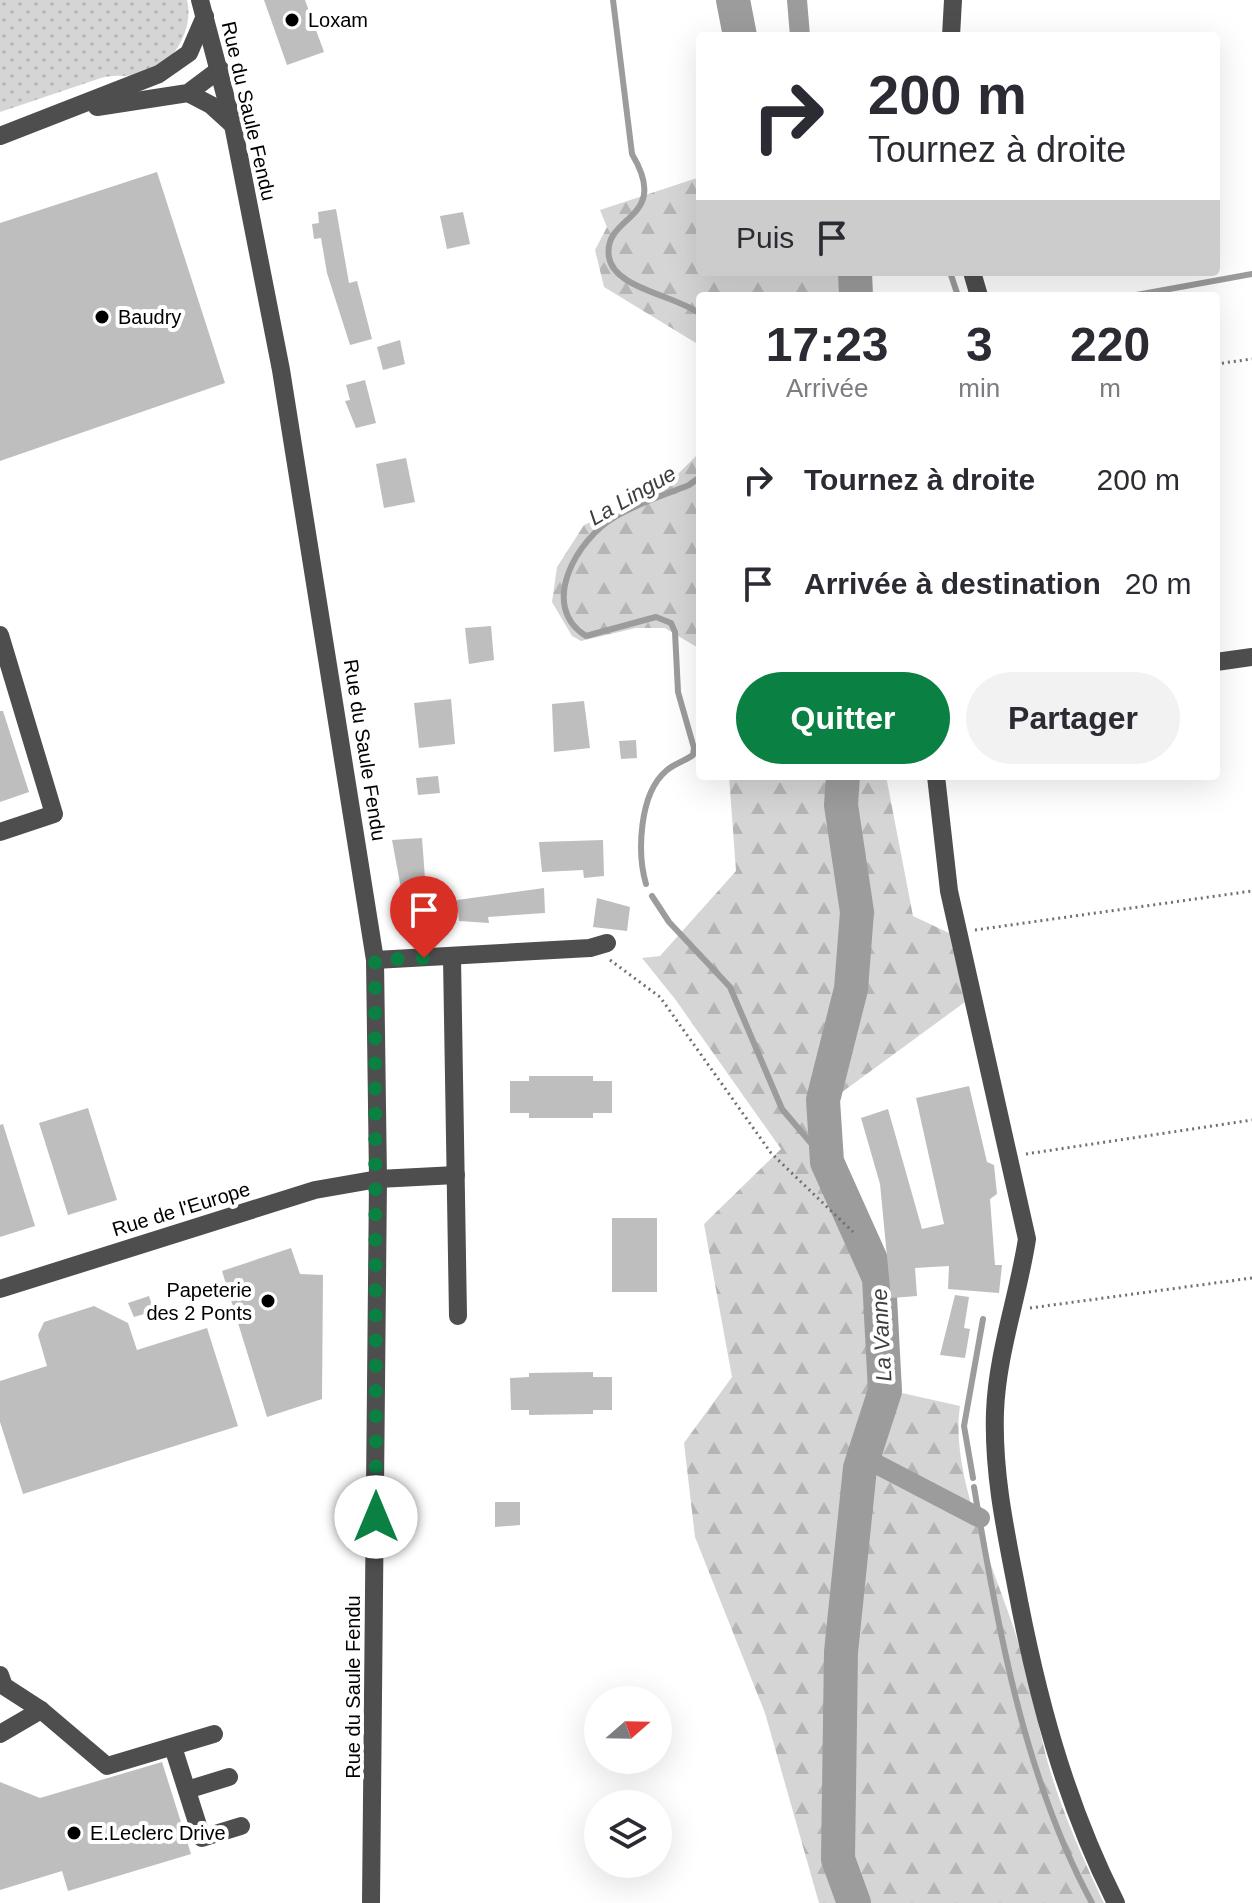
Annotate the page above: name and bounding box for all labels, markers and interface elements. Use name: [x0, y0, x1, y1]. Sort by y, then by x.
place label: Loxam: [308, 9, 368, 31]
marker: Loxam: [283, 11, 301, 29]
street label: Rue du Saule Fendu: [218, 19, 280, 203]
text: 200 m: [868, 63, 1027, 126]
icon: right: [736, 64, 840, 168]
text: Tournez à droite: [868, 129, 1126, 170]
icon: arrive: [810, 216, 854, 260]
text: Puis: [736, 221, 794, 254]
place label: Baudry: [118, 306, 181, 328]
marker: Baudry: [93, 308, 111, 326]
text: 17:23: [766, 318, 889, 371]
text: 3: [966, 318, 993, 371]
text: 220: [1070, 318, 1150, 371]
text: Arrivée: [786, 373, 868, 403]
text: min: [958, 373, 1000, 403]
text: m: [1099, 373, 1121, 403]
icon: right: [736, 458, 780, 502]
water label: La Lingue: [584, 460, 680, 530]
text: Tournez à droite: [804, 463, 1035, 496]
text: 200 m: [1097, 463, 1180, 496]
icon: arrive: [736, 562, 780, 606]
text: Arrivée à destination: [804, 567, 1101, 600]
text: 20 m: [1125, 567, 1191, 600]
street label: Rue du Saule Fendu: [340, 658, 390, 842]
button: Quitter: [736, 672, 950, 764]
button: Partager: [966, 672, 1180, 764]
pin: [390, 876, 458, 958]
icon: arrive: [402, 888, 446, 932]
street label: Rue de l'Europe: [109, 1178, 253, 1240]
place label: Papeterie des 2 Ponts: [146, 1279, 252, 1324]
water label: La Vanne: [867, 1288, 896, 1382]
marker: Papeterie des 2 Ponts: [259, 1292, 277, 1310]
position arrow: [334, 1475, 418, 1559]
street label: Rue du Saule Fendu: [342, 1595, 364, 1779]
north arrow: [584, 1686, 672, 1774]
map controls: [584, 1686, 672, 1878]
button: layers: [584, 1790, 672, 1878]
place label: E.Leclerc Drive: [90, 1822, 226, 1844]
marker: E.Leclerc Drive: [65, 1824, 83, 1842]

